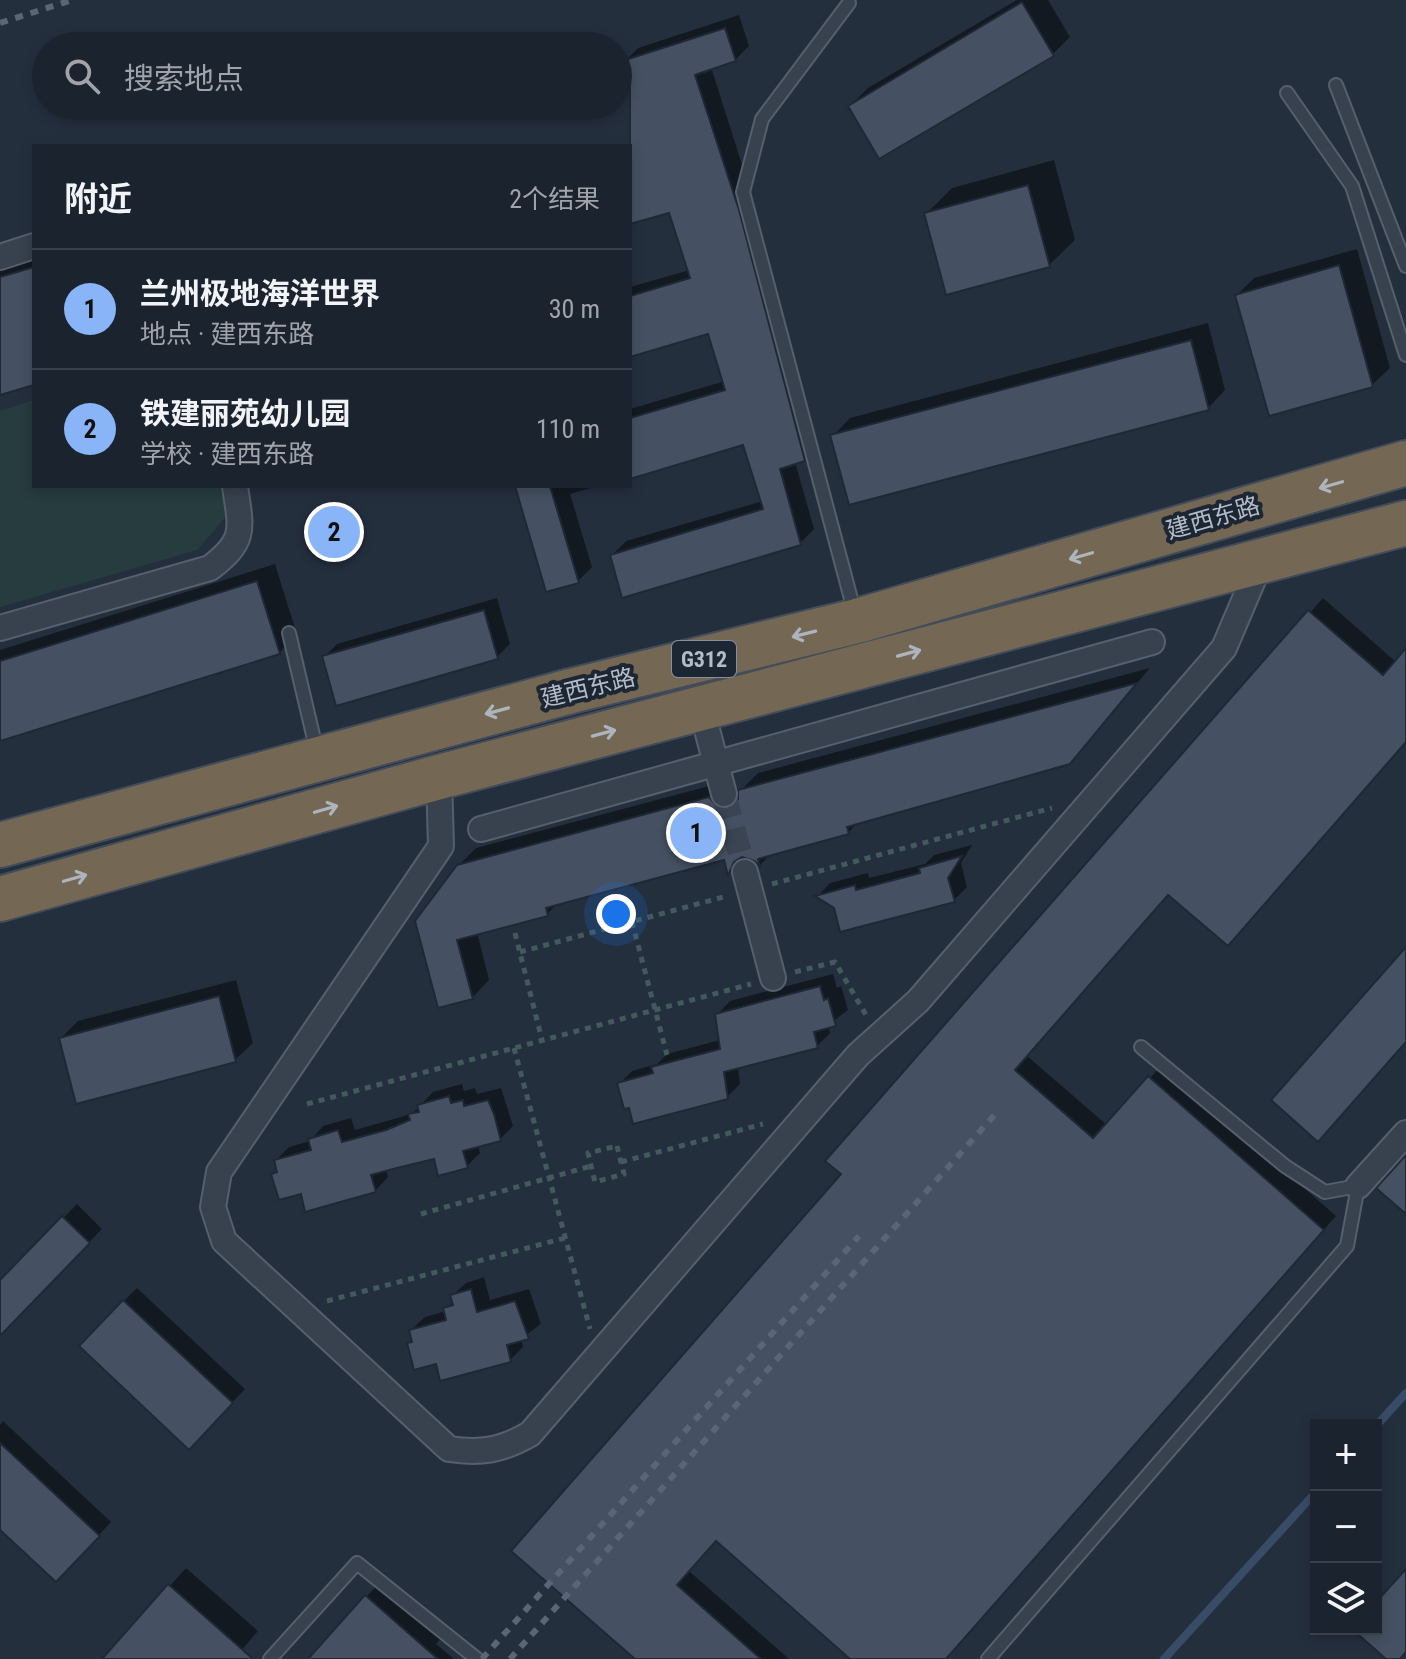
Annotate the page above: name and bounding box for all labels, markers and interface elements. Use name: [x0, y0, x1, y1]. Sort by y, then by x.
search box: [32, 32, 632, 120]
icon: search: [60, 54, 104, 98]
text: 搜索地点: [124, 61, 244, 96]
text: 附近: [64, 179, 132, 219]
text: 2个结果: [509, 184, 600, 214]
text: 兰州极地海洋世界: [140, 276, 380, 311]
text: 1: [83, 294, 97, 324]
text: 30 m: [549, 294, 600, 324]
text: 地点 · 建西东路: [140, 319, 314, 349]
text: 铁建丽苑幼儿园: [140, 396, 350, 431]
text: 2: [83, 414, 97, 444]
text: 110 m: [536, 414, 600, 444]
text: 学校 · 建西东路: [140, 439, 314, 469]
one-way arrow: [1318, 478, 1344, 493]
street label: 建西东路: [1163, 491, 1263, 545]
pin: 2: [308, 502, 360, 562]
one-way arrow: [1069, 550, 1094, 564]
one-way arrow: [791, 628, 817, 643]
road number: G312: [672, 641, 736, 677]
one-way arrow: [896, 644, 922, 659]
street label: 建西东路: [538, 663, 638, 713]
one-way arrow: [485, 704, 511, 719]
one-way arrow: [590, 725, 616, 740]
one-way arrow: [312, 800, 338, 815]
pin: 1: [670, 803, 722, 863]
one-way arrow: [62, 870, 88, 885]
your location: [596, 894, 636, 934]
map controls: [1310, 1419, 1382, 1635]
button: +: [1310, 1419, 1382, 1491]
button: −: [1310, 1491, 1382, 1563]
button: layers: [1310, 1563, 1382, 1635]

